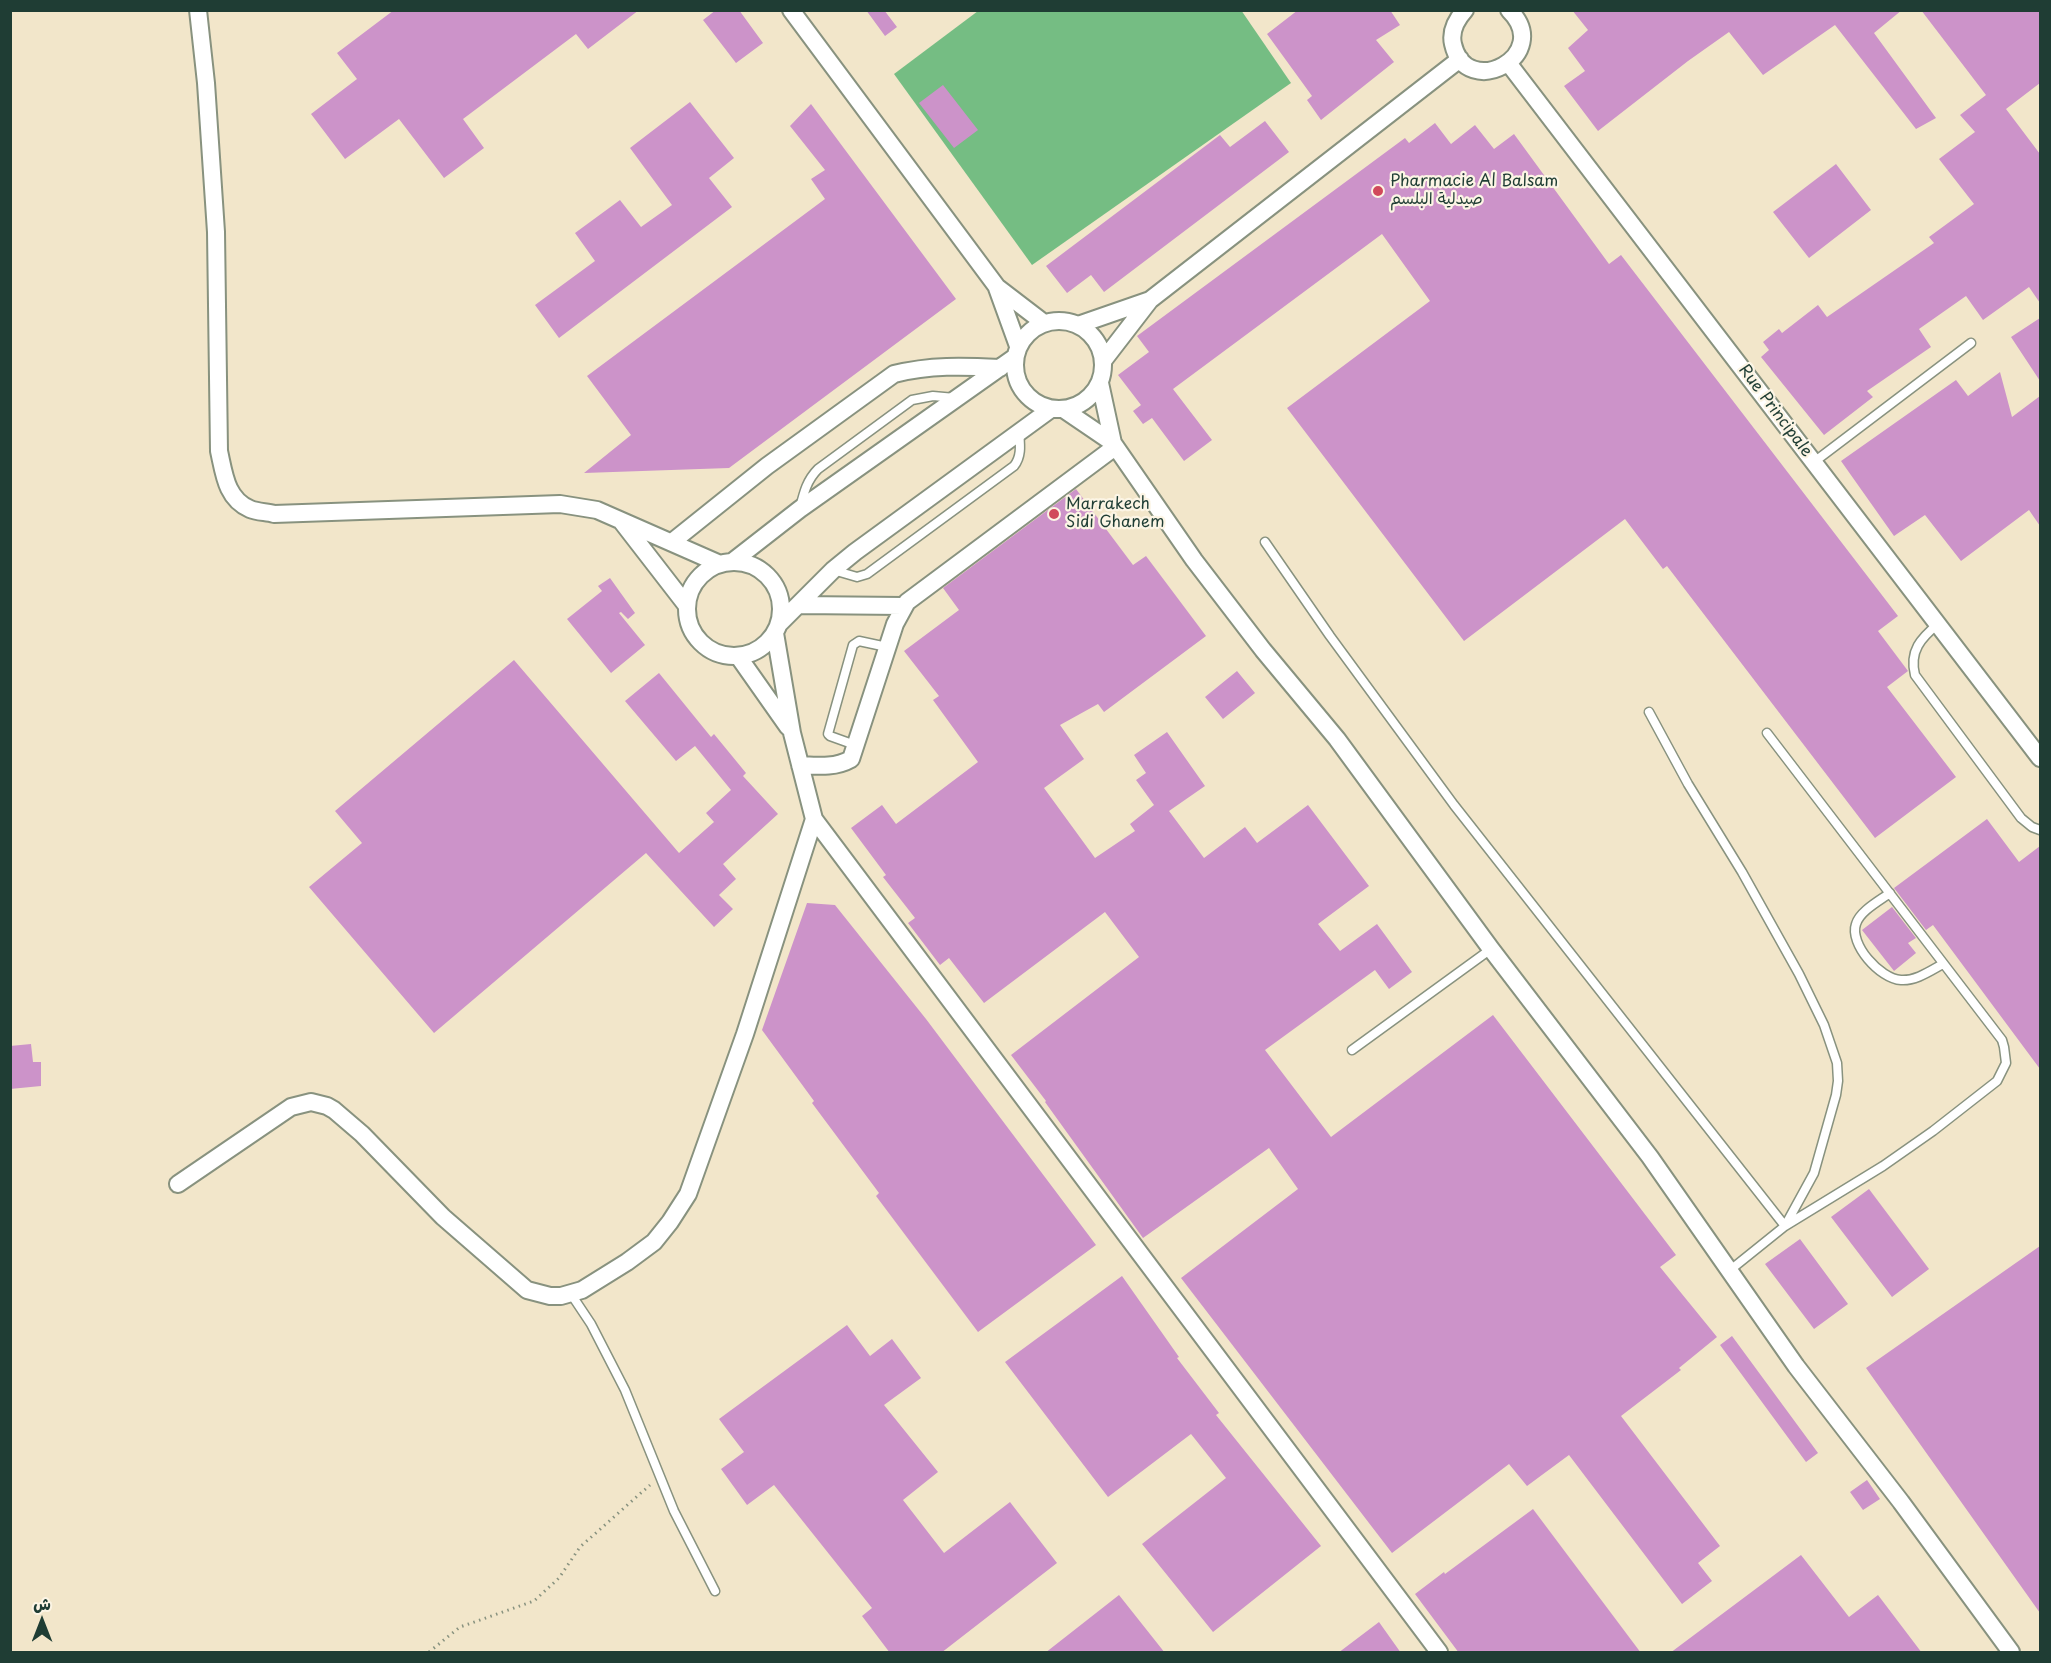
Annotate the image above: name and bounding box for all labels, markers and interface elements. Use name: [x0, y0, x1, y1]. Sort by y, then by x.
place label: Pharmacie Al Balsam صيدلية البلسم: [1390, 172, 1558, 210]
marker: Pharmacie Al Balsam صيدلية البلسم: [1371, 184, 1385, 198]
street label: Rue Principale: [1734, 361, 1816, 461]
place label: Marrakech Sidi Ghanem: [1066, 495, 1164, 533]
marker: Marrakech Sidi Ghanem: [1047, 507, 1061, 521]
north arrow: [12, 1591, 72, 1651]
text: ش: [33, 1591, 51, 1615]

